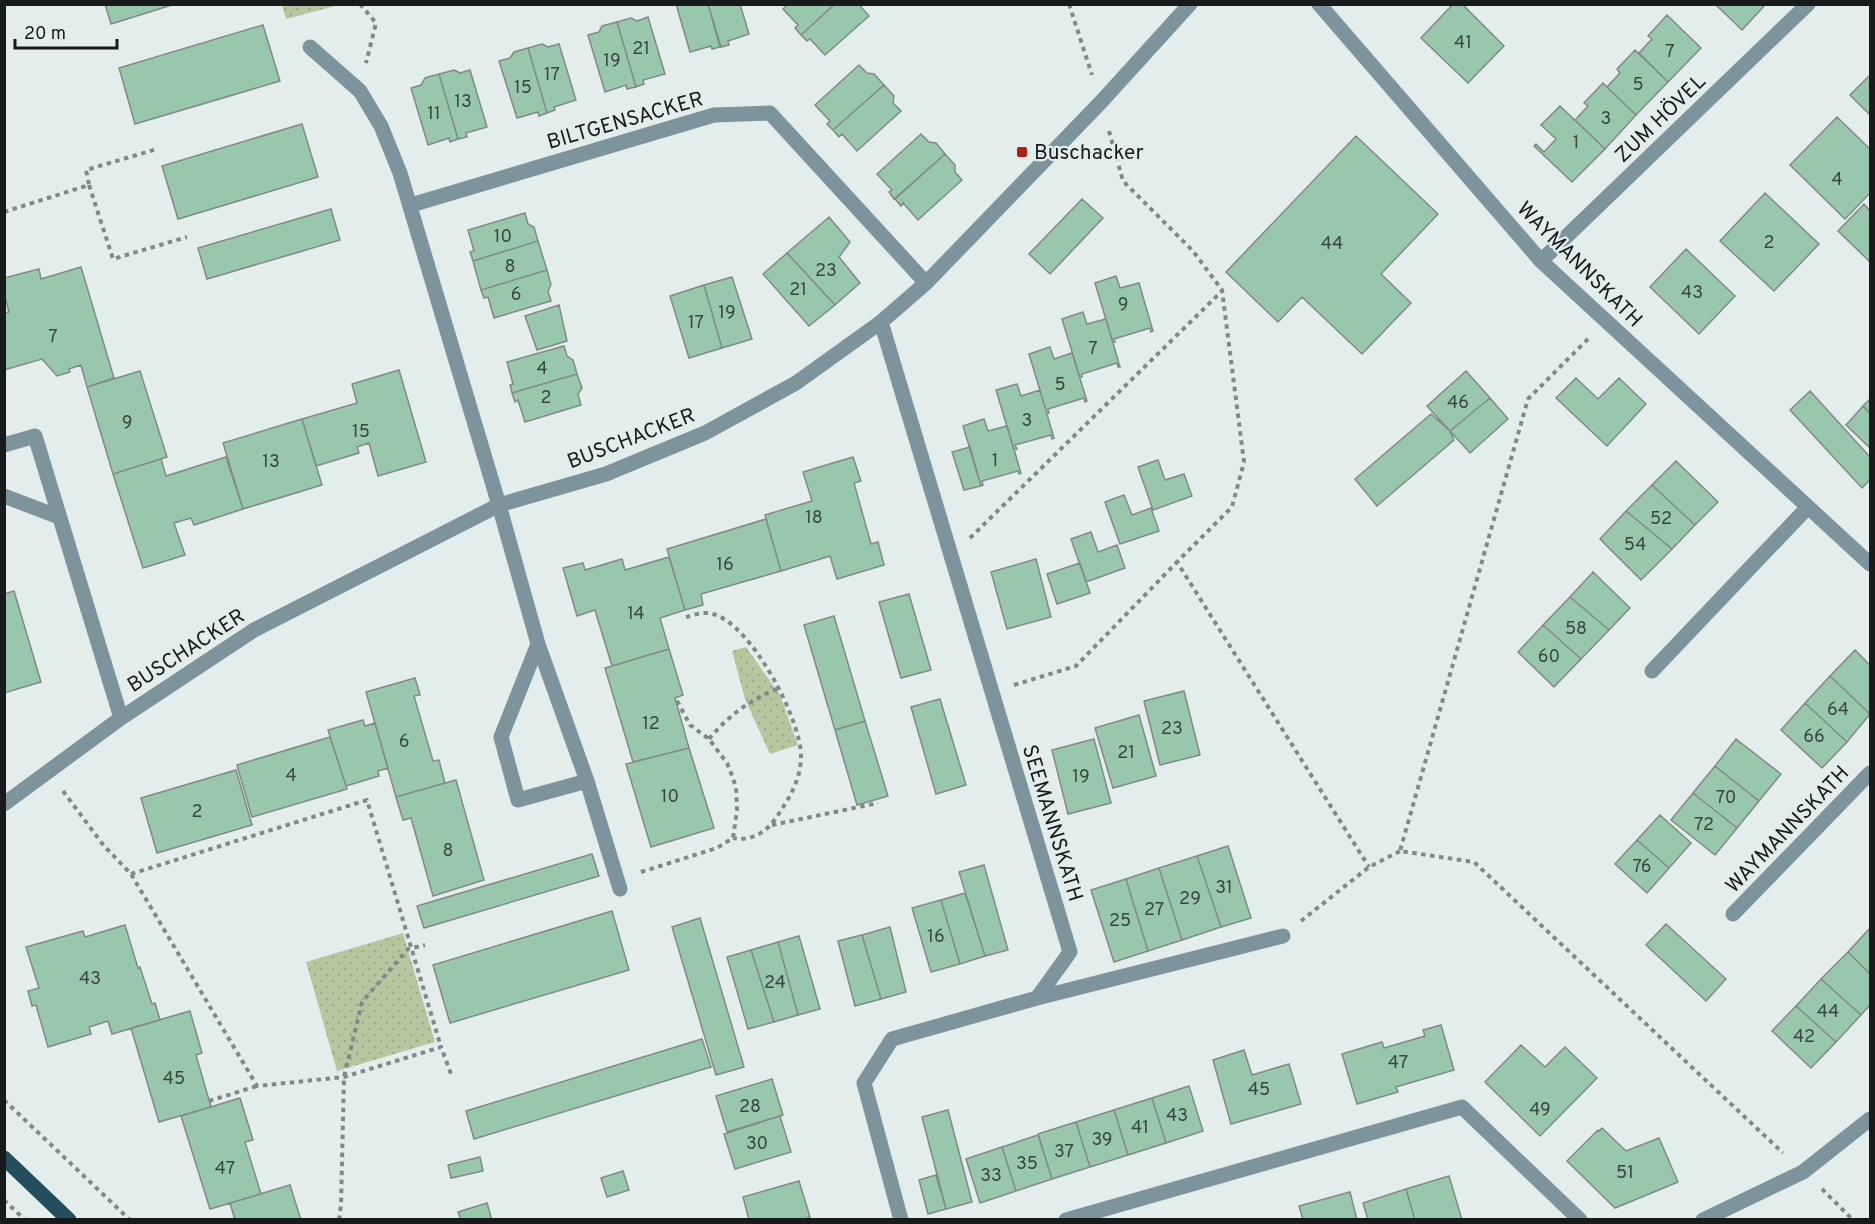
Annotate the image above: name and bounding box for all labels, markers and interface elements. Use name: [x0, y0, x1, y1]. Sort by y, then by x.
scale bar: [15, 12, 117, 50]
text: 20 m: [24, 23, 66, 46]
house number: 41: [1454, 32, 1472, 55]
house number: 21: [632, 38, 650, 61]
house number: 7: [1665, 41, 1675, 64]
house number: 19: [603, 50, 621, 73]
house number: 17: [544, 64, 560, 87]
street label: ZUM HÖVEL: [1610, 69, 1712, 169]
house number: 5: [1632, 74, 1644, 97]
house number: 15: [514, 77, 532, 100]
street label: BILTGENSACKER: [544, 86, 707, 157]
house number: 13: [454, 91, 472, 114]
house number: 11: [427, 103, 441, 126]
house number: 3: [1601, 108, 1611, 131]
house number: 1: [1573, 132, 1579, 155]
place label: Buschacker: [1034, 140, 1144, 167]
marker: Buschacker: [1015, 145, 1029, 159]
house number: 4: [1831, 169, 1843, 192]
street label: WAYMANNSKATH: [1510, 196, 1648, 334]
house number: 10: [494, 226, 512, 249]
house number: 2: [1763, 232, 1775, 255]
house number: 44: [1321, 233, 1343, 256]
house number: 8: [505, 256, 516, 279]
house number: 23: [815, 260, 837, 283]
house number: 21: [789, 279, 807, 302]
house number: 43: [1681, 282, 1703, 305]
house number: 6: [511, 284, 521, 307]
house number: 9: [1118, 294, 1128, 317]
house number: 19: [718, 302, 736, 325]
house number: 17: [688, 312, 704, 335]
house number: 7: [48, 326, 58, 349]
house number: 7: [1088, 338, 1098, 361]
house number: 4: [536, 358, 548, 381]
house number: 5: [1054, 374, 1066, 397]
house number: 2: [540, 387, 552, 410]
house number: 46: [1447, 392, 1469, 415]
street label: BUSCHACKER: [564, 403, 700, 476]
house number: 3: [1022, 410, 1032, 433]
house number: 9: [122, 412, 132, 435]
house number: 15: [352, 421, 370, 444]
house number: 1: [992, 450, 998, 473]
house number: 13: [262, 451, 280, 474]
house number: 18: [805, 507, 823, 530]
house number: 52: [1650, 508, 1672, 531]
house number: 54: [1624, 534, 1646, 557]
house number: 16: [716, 554, 734, 577]
street label: BUSCHACKER: [123, 603, 251, 699]
house number: 14: [627, 603, 645, 626]
house number: 58: [1565, 618, 1587, 641]
house number: 60: [1538, 646, 1560, 669]
house number: 64: [1827, 699, 1849, 722]
house number: 12: [642, 713, 660, 736]
house number: 23: [1161, 718, 1183, 741]
house number: 66: [1803, 726, 1825, 749]
house number: 6: [399, 731, 409, 754]
street label: SEEMANNSKATH: [1015, 742, 1088, 905]
house number: 21: [1117, 742, 1135, 765]
street label: WAYMANNSKATH: [1720, 761, 1856, 900]
house number: 4: [285, 765, 297, 788]
house number: 19: [1072, 766, 1090, 789]
house number: 10: [661, 786, 679, 809]
house number: 70: [1716, 787, 1736, 810]
house number: 2: [191, 801, 203, 824]
house number: 72: [1694, 814, 1714, 837]
house number: 8: [443, 840, 454, 863]
house number: 76: [1632, 856, 1652, 879]
house number: 31: [1215, 877, 1233, 900]
house number: 29: [1179, 888, 1201, 911]
house number: 27: [1144, 899, 1164, 922]
house number: 25: [1109, 910, 1131, 933]
house number: 16: [927, 926, 945, 949]
house number: 43: [79, 968, 101, 991]
house number: 24: [764, 972, 786, 995]
house number: 44: [1817, 1001, 1839, 1024]
house number: 42: [1793, 1026, 1815, 1049]
house number: 47: [1388, 1052, 1408, 1075]
house number: 45: [163, 1068, 185, 1091]
house number: 45: [1248, 1079, 1270, 1102]
house number: 28: [739, 1096, 761, 1119]
house number: 49: [1529, 1099, 1551, 1122]
house number: 43: [1166, 1105, 1188, 1128]
house number: 41: [1131, 1117, 1149, 1140]
house number: 39: [1091, 1129, 1113, 1152]
house number: 30: [746, 1133, 768, 1156]
house number: 37: [1054, 1141, 1074, 1164]
house number: 35: [1016, 1153, 1038, 1176]
house number: 47: [215, 1158, 235, 1181]
house number: 51: [1616, 1162, 1634, 1185]
house number: 33: [980, 1165, 1002, 1188]

